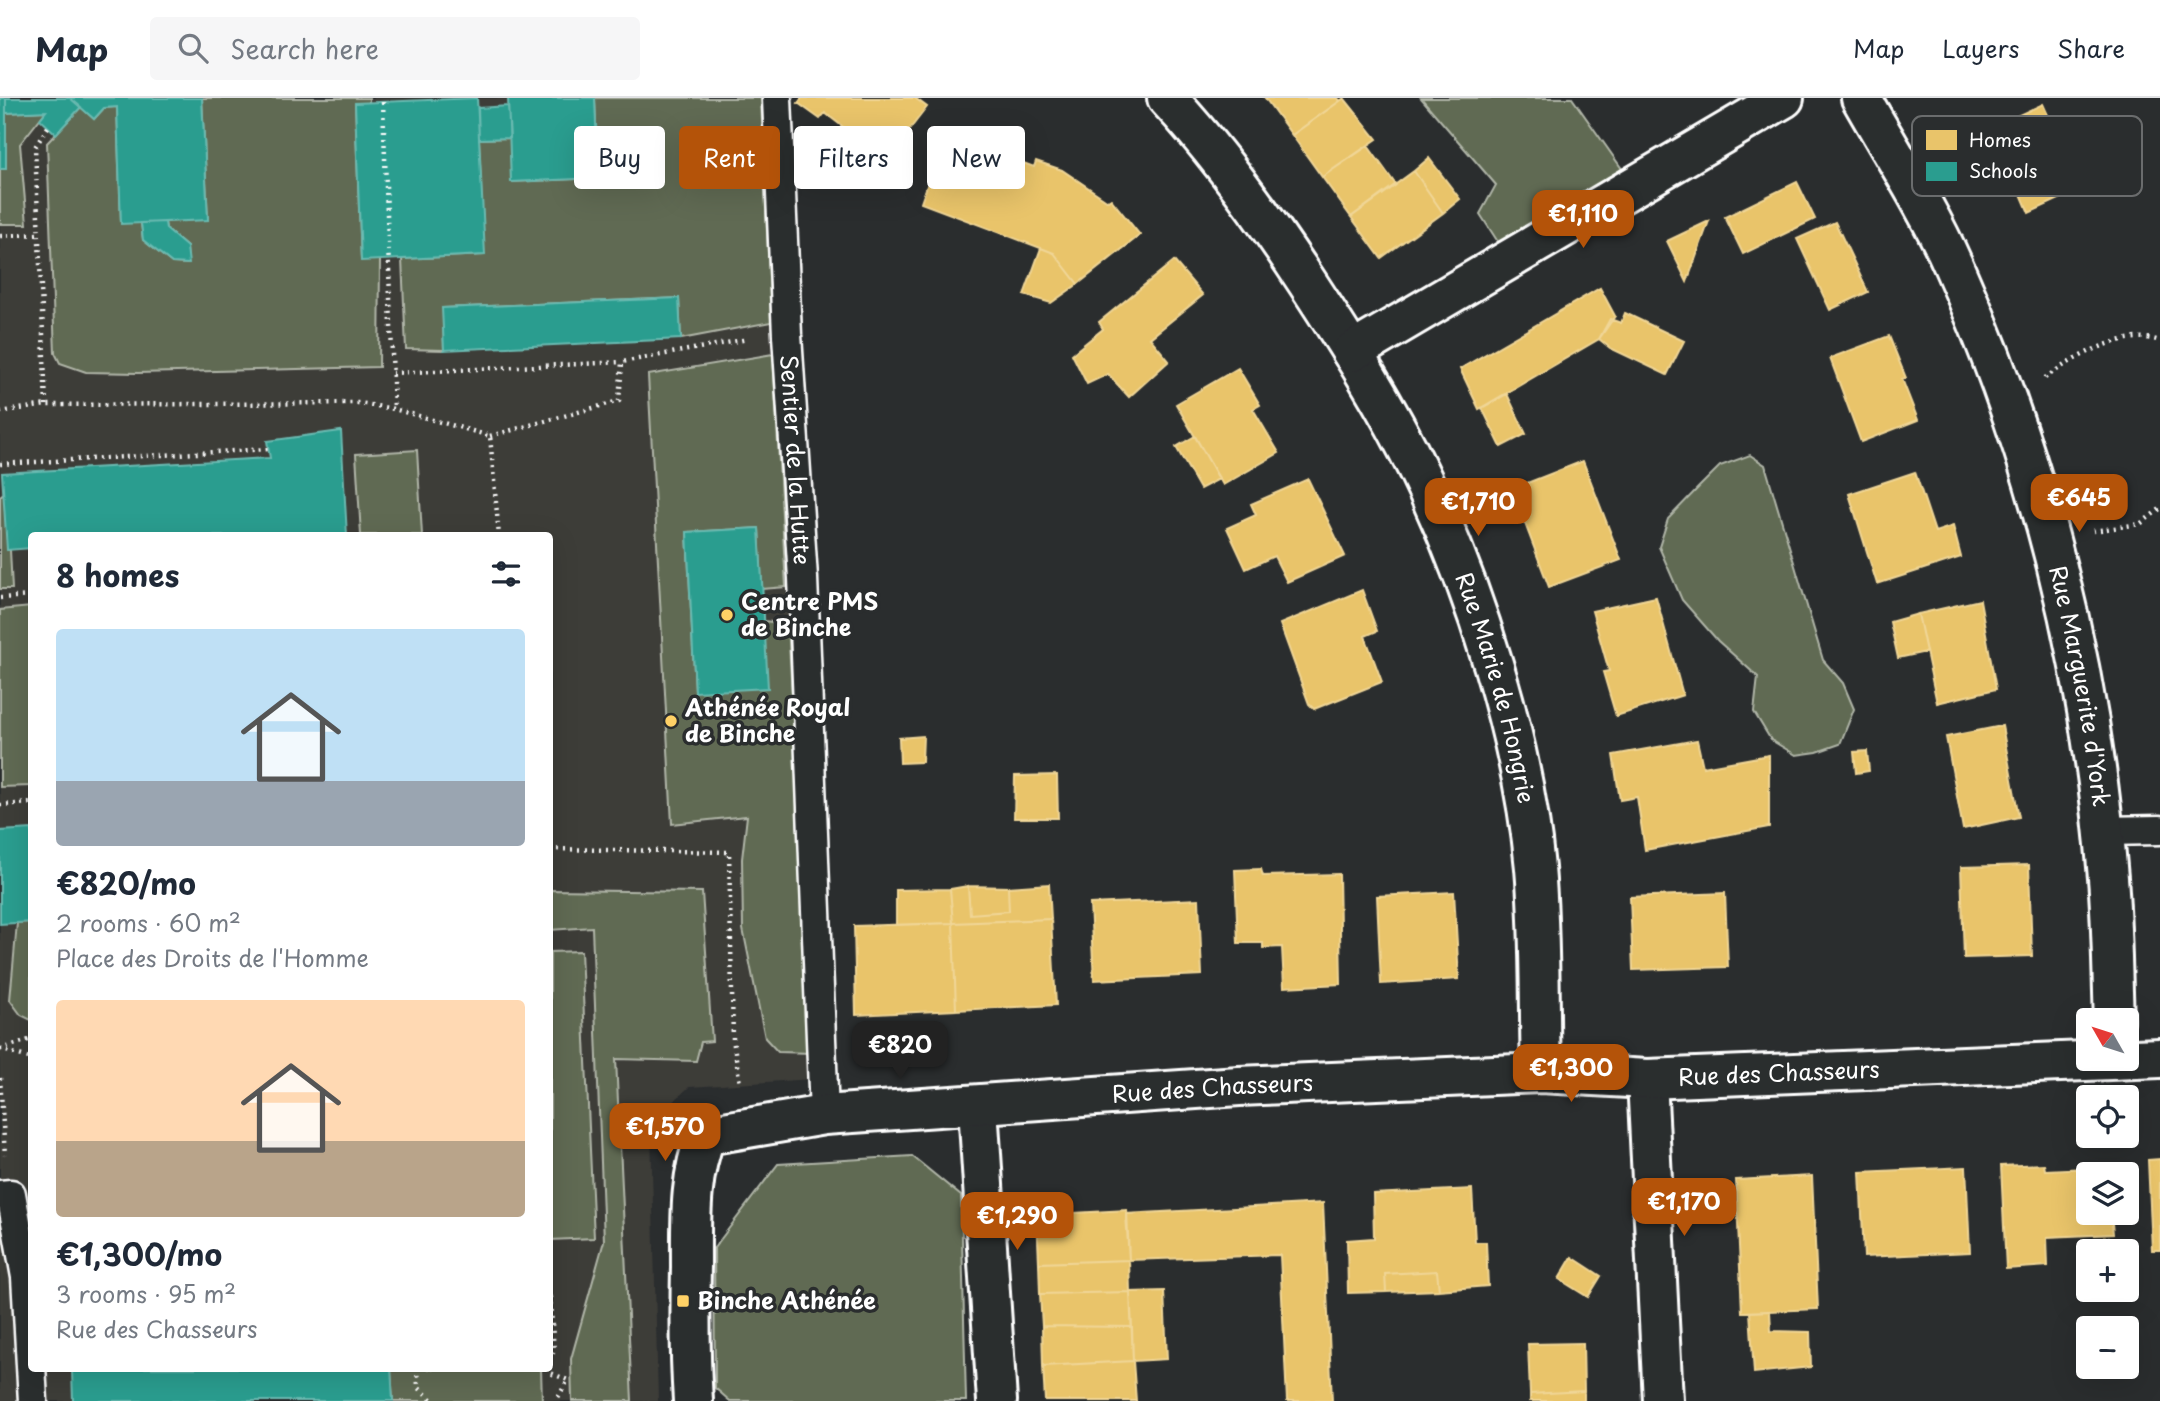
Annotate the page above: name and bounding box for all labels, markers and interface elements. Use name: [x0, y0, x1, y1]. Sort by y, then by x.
search box: [150, 17, 640, 80]
text: Map: [35, 23, 108, 73]
icon: search: [174, 29, 212, 67]
text: Search here: [230, 29, 379, 68]
text: Map: [1853, 30, 1904, 66]
text: Layers: [1942, 30, 2019, 66]
text: Share: [2057, 30, 2125, 66]
legend: [1912, 116, 2142, 196]
text: Homes: [1969, 125, 2031, 153]
chip: Buy: [574, 126, 665, 189]
chip: Rent: [679, 126, 780, 189]
chip: Filters: [794, 126, 913, 189]
chip: New: [927, 126, 1025, 189]
text: Schools: [1969, 156, 2037, 184]
pin: €1,110: [1526, 190, 1640, 250]
text: €1,110: [1548, 195, 1618, 230]
street label: Sentier de la Hutte: [772, 353, 821, 565]
pin: €645: [2038, 474, 2120, 534]
pin: €1,710: [1421, 478, 1535, 538]
text: €645: [2047, 479, 2111, 514]
text: €1,710: [1441, 483, 1515, 518]
text: 8 homes: [56, 552, 179, 597]
icon: filters: [487, 555, 525, 593]
street label: Rue Marguerite d'York: [2041, 562, 2120, 808]
street label: Rue Marie de Hongrie: [1447, 567, 1545, 806]
place label: Centre PMS de Binche: [741, 583, 878, 644]
marker: Centre PMS de Binche: [719, 607, 735, 623]
icon: home: [228, 674, 354, 800]
place label: Athénée Royal de Binche: [684, 689, 850, 750]
marker: Athénée Royal de Binche: [663, 713, 679, 729]
text: €820/mo: [56, 860, 196, 905]
text: 2 rooms · 60 m²: [56, 905, 241, 940]
text: Place des Droits de l'Homme: [56, 940, 369, 975]
north arrow: [2076, 1008, 2138, 1071]
map controls: [2076, 1008, 2139, 1379]
pin: €820: [859, 1021, 941, 1081]
text: €820: [868, 1026, 932, 1061]
pin: €1,300: [1514, 1044, 1628, 1104]
icon: home: [228, 1045, 354, 1171]
text: €1,300: [1529, 1049, 1613, 1084]
street label: Rue des Chasseurs: [1677, 1050, 1880, 1094]
street label: Rue des Chasseurs: [1111, 1064, 1314, 1111]
button: locate: [2076, 1085, 2139, 1148]
pin: €1,570: [608, 1104, 722, 1163]
text: €1,570: [625, 1108, 705, 1143]
button: layers: [2076, 1162, 2139, 1225]
pin: €1,170: [1627, 1178, 1741, 1238]
text: €1,170: [1647, 1183, 1721, 1218]
pin: €1,290: [960, 1192, 1074, 1252]
text: €1,290: [977, 1197, 1057, 1232]
text: €1,300/mo: [56, 1231, 222, 1276]
button: +: [2076, 1239, 2139, 1302]
text: 3 rooms · 95 m²: [56, 1276, 236, 1311]
place label: Binche Athénée: [697, 1282, 876, 1317]
marker: Binche Athénée: [675, 1293, 691, 1309]
text: Rue des Chasseurs: [56, 1311, 258, 1346]
button: −: [2076, 1316, 2139, 1379]

